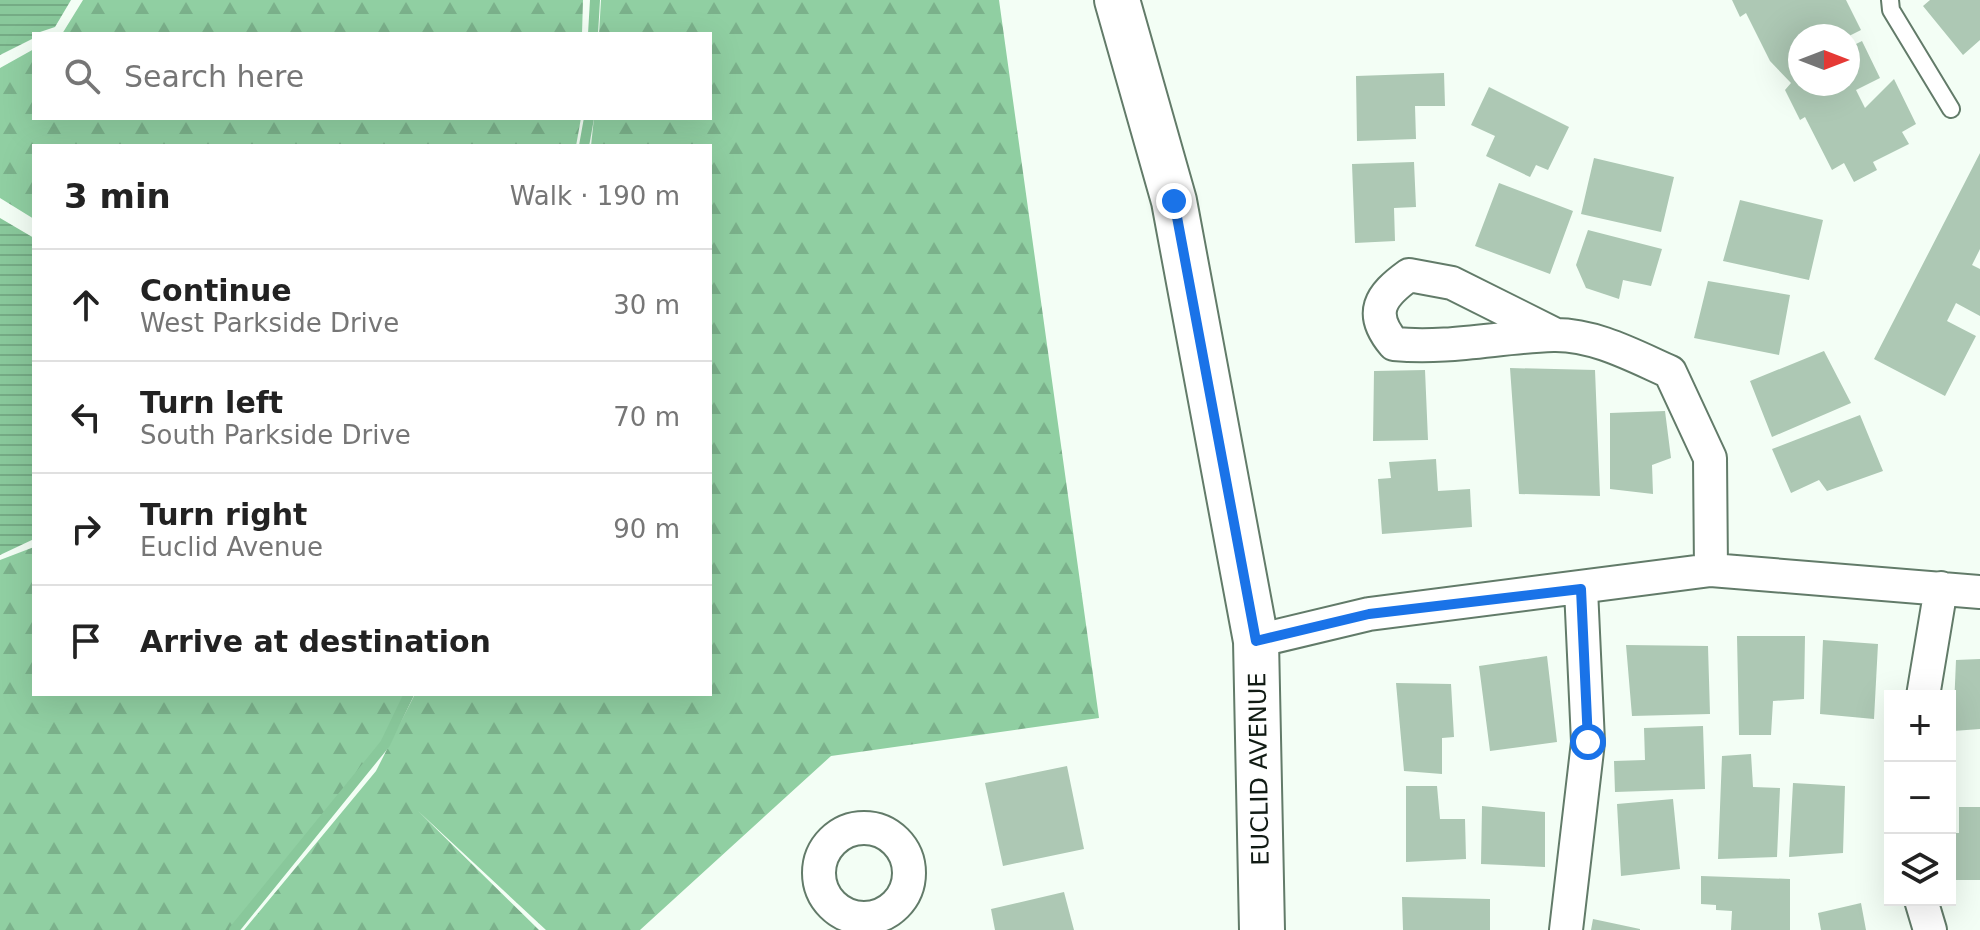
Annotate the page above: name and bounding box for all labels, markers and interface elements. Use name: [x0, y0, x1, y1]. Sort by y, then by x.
north arrow: [1788, 24, 1860, 96]
search box: [32, 32, 712, 120]
icon: search: [60, 54, 104, 98]
text: Search here: [124, 59, 304, 94]
text: 3 min: [64, 176, 171, 216]
text: Walk · 190 m: [510, 181, 680, 211]
route end: [1156, 183, 1192, 219]
text: Continue: [140, 273, 292, 308]
icon: ahead: [64, 283, 108, 327]
text: 30 m: [613, 290, 680, 320]
text: West Parkside Drive: [140, 308, 399, 338]
text: Turn left: [140, 385, 283, 420]
icon: left: [64, 395, 108, 439]
text: 70 m: [613, 402, 680, 432]
text: South Parkside Drive: [140, 420, 411, 450]
text: Turn right: [140, 497, 307, 532]
icon: right: [64, 507, 108, 551]
text: 90 m: [613, 514, 680, 544]
text: Euclid Avenue: [140, 532, 323, 562]
icon: arrive: [64, 619, 108, 663]
text: Arrive at destination: [140, 624, 491, 659]
street label: EUCLID AVENUE: [1243, 672, 1275, 866]
map controls: [1884, 690, 1956, 906]
button: +: [1884, 690, 1956, 762]
route start: [1570, 724, 1606, 760]
button: −: [1884, 762, 1956, 834]
button: layers: [1884, 834, 1956, 906]

